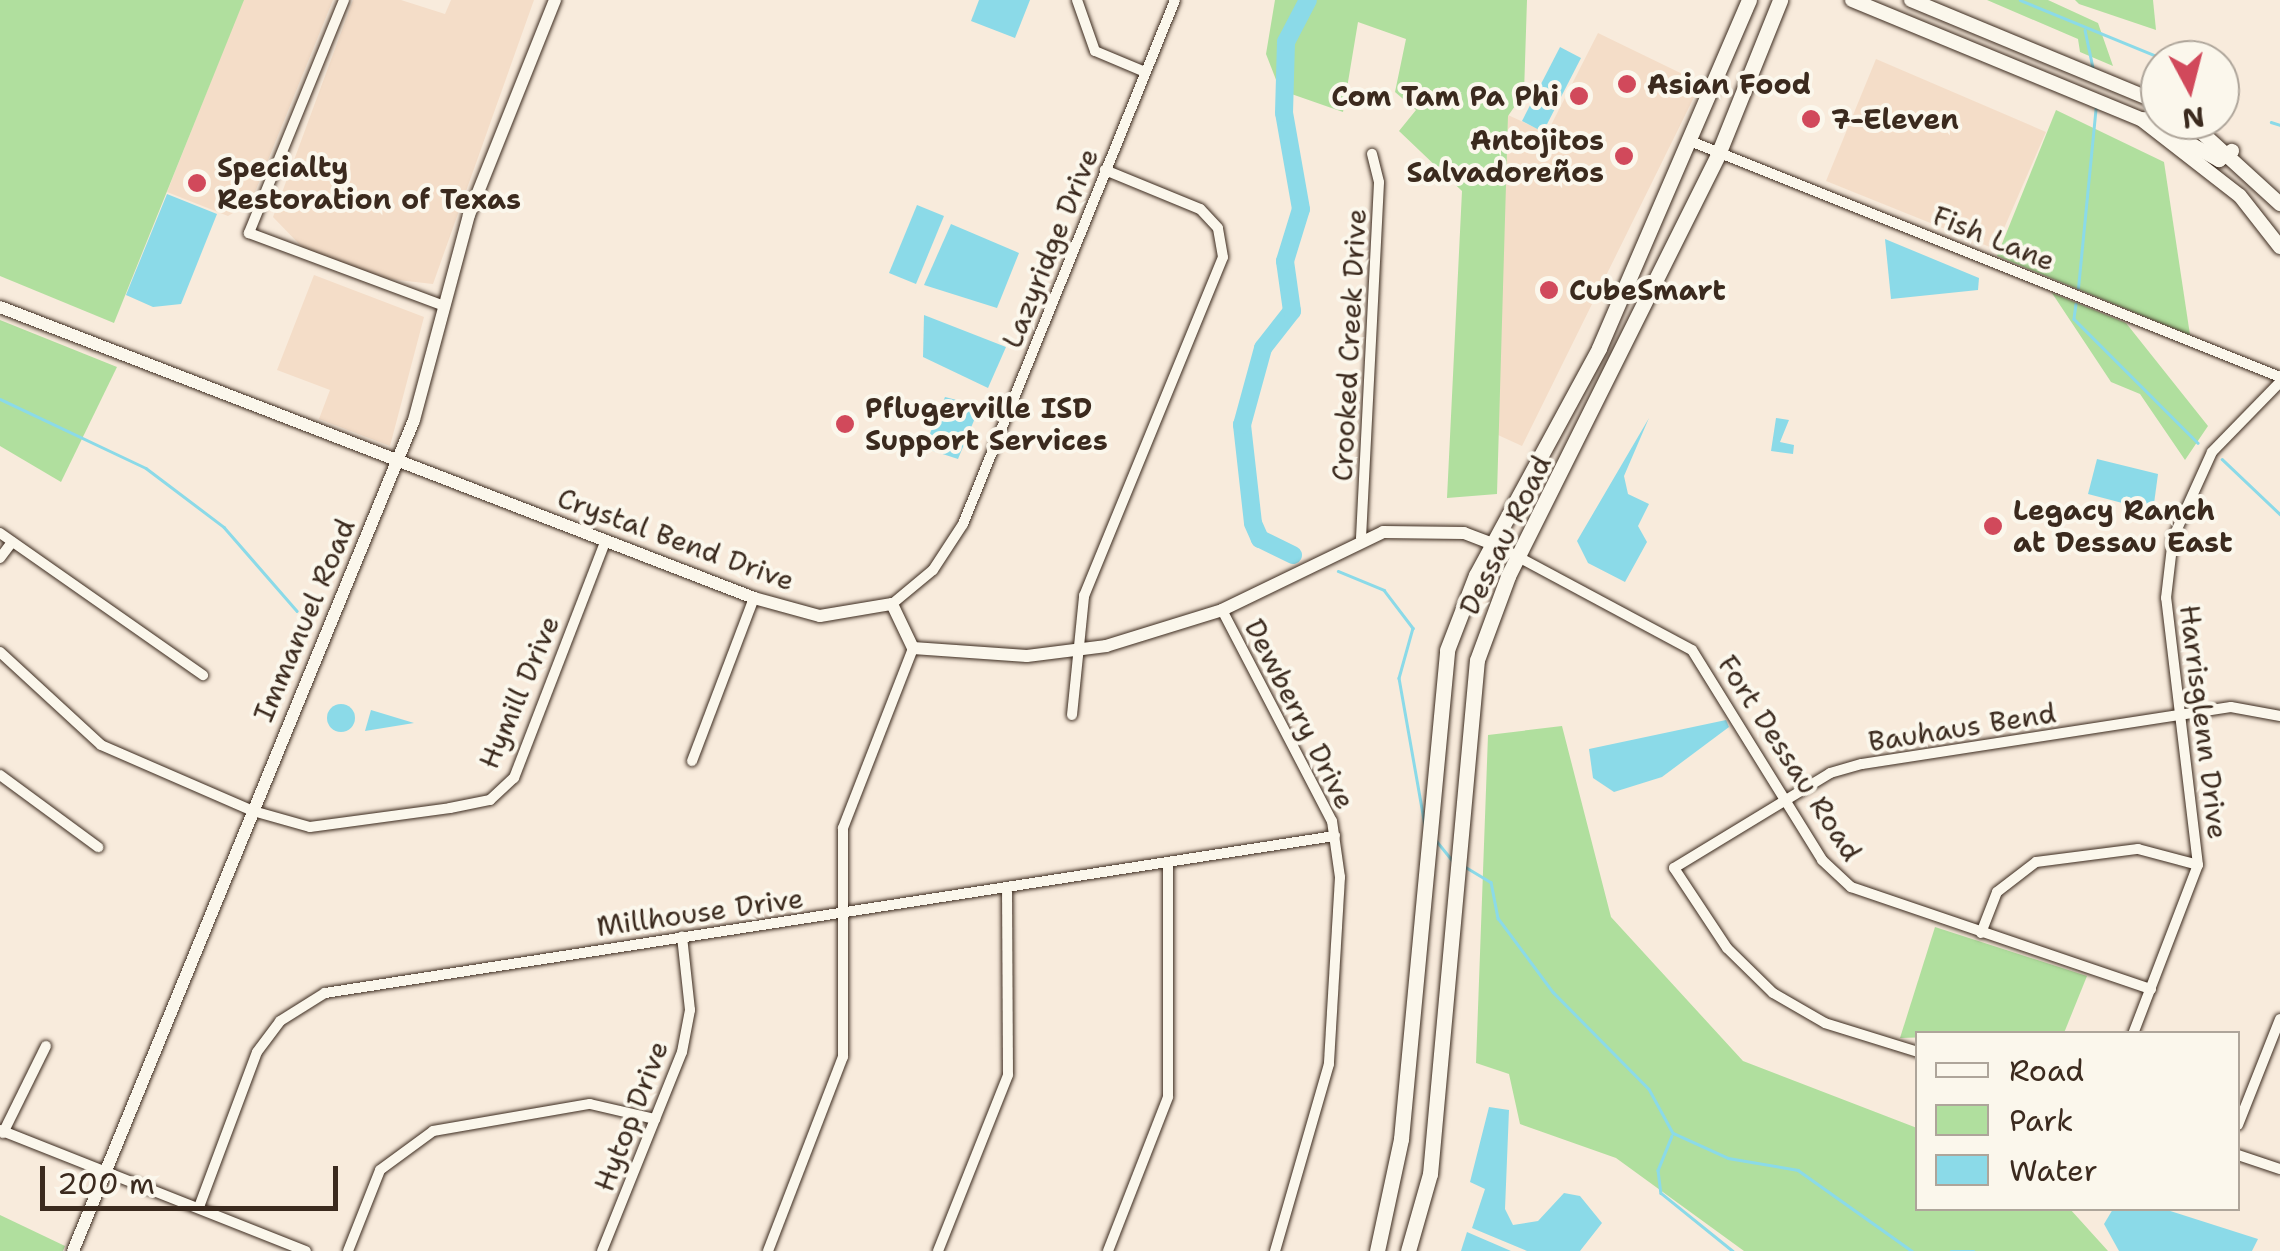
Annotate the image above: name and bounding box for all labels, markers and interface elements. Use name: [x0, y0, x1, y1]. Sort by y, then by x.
north arrow: [2140, 40, 2240, 140]
place label: Asian Food: [1647, 67, 1811, 101]
marker: Asian Food: [1616, 73, 1638, 95]
place label: Com Tam Pa Phi: [1331, 79, 1559, 113]
marker: Com Tam Pa Phi: [1568, 85, 1590, 107]
text: N: [2180, 98, 2207, 138]
place label: 7-Eleven: [1831, 102, 1959, 136]
marker: 7-Eleven: [1800, 108, 1822, 130]
place label: Antojitos Salvadoreños: [1407, 123, 1604, 189]
street label: Lazyridge Drive: [995, 143, 1105, 353]
marker: Antojitos Salvadoreños: [1613, 145, 1635, 167]
place label: Specialty Restoration of Texas: [217, 150, 521, 216]
marker: Specialty Restoration of Texas: [186, 172, 208, 194]
street label: Fish Lane: [1928, 198, 2060, 278]
street label: Crooked Creek Drive: [1325, 208, 1373, 482]
place label: CubeSmart: [1569, 273, 1726, 307]
marker: CubeSmart: [1538, 279, 1560, 301]
place label: Pflugerville ISD Support Services: [865, 391, 1108, 457]
marker: Pflugerville ISD Support Services: [834, 413, 856, 435]
street label: Dessau Road: [1452, 450, 1558, 620]
street label: Crystal Bend Drive: [553, 481, 799, 597]
place label: Legacy Ranch at Dessau East: [2013, 493, 2233, 559]
street label: Immanuel Road: [246, 514, 362, 726]
marker: Legacy Ranch at Dessau East: [1982, 515, 2004, 537]
street label: Harrisglenn Drive: [2173, 603, 2235, 841]
street label: Hymill Drive: [472, 610, 566, 774]
street label: Dewberry Drive: [1238, 613, 1362, 815]
street label: Fort Dessau Road: [1711, 649, 1869, 867]
street label: Bauhaus Bend: [1866, 696, 2058, 758]
street label: Millhouse Drive: [594, 881, 806, 943]
legend: [1915, 1031, 2240, 1211]
street label: Hytop Drive: [587, 1036, 675, 1196]
text: Road: [2009, 1050, 2084, 1091]
text: Park: [2009, 1100, 2073, 1141]
scale bar: [45, 1146, 342, 1208]
text: Water: [2009, 1150, 2098, 1191]
text: 200 m: [57, 1163, 155, 1204]

